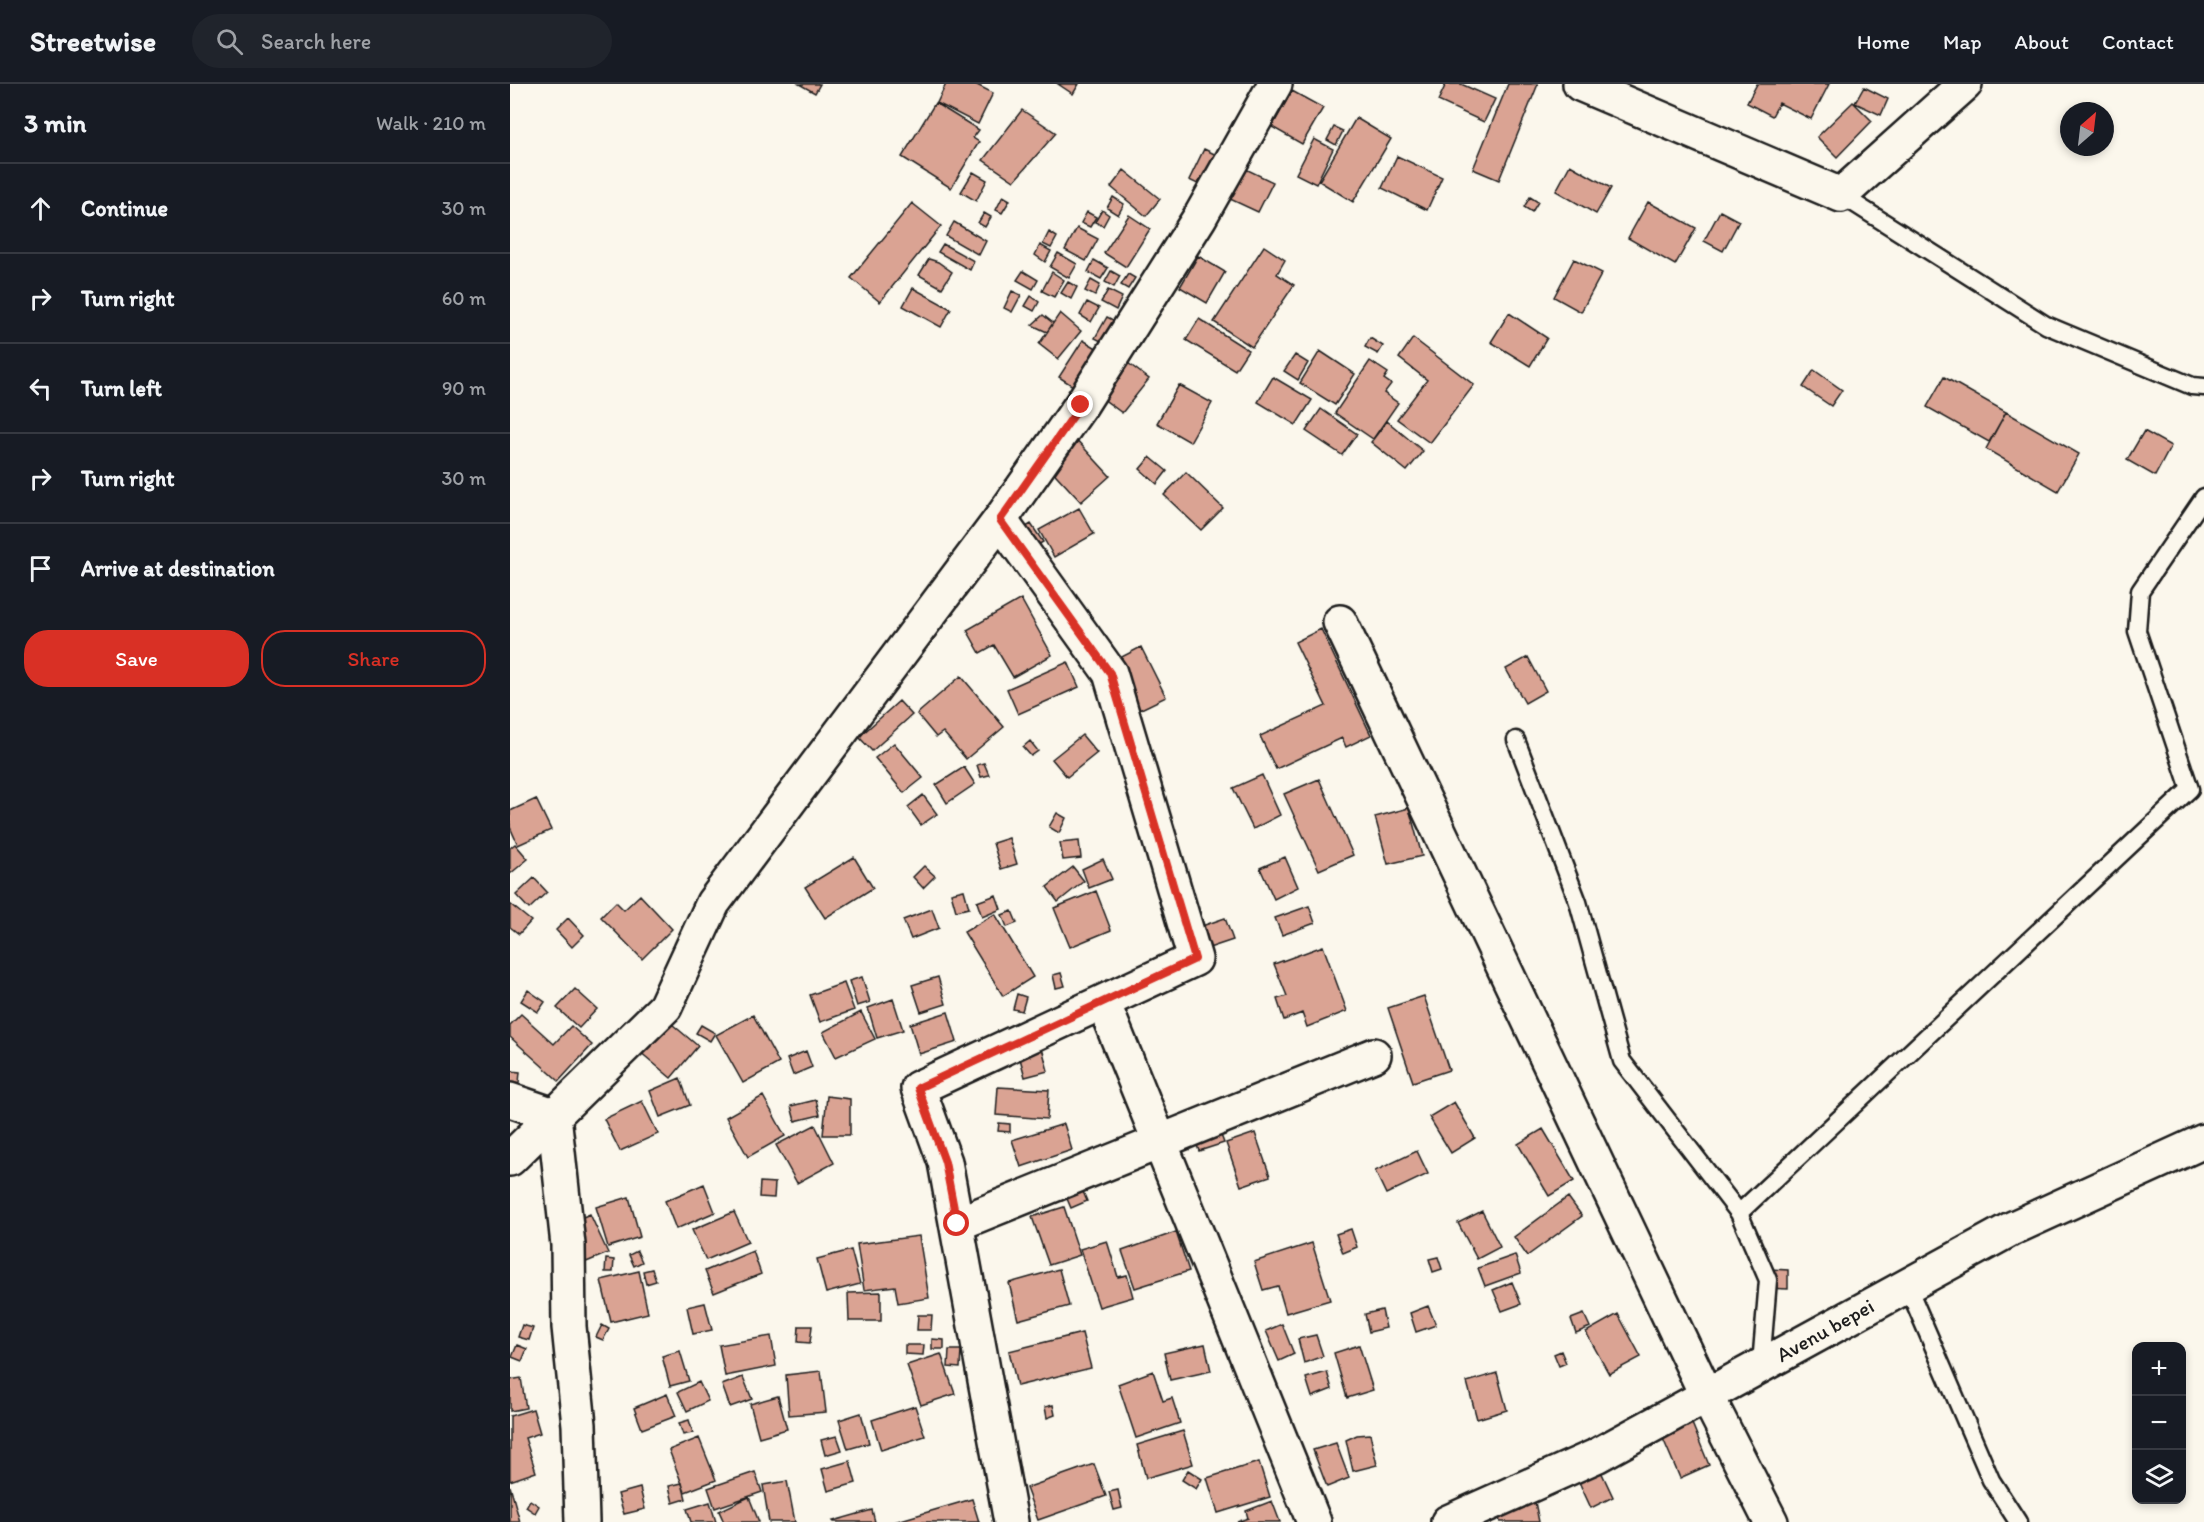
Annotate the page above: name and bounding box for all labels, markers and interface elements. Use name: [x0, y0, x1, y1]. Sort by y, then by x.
search box: [192, 14, 612, 68]
text: Streetwise: [30, 24, 156, 58]
icon: search: [213, 25, 246, 58]
text: Search here: [261, 28, 371, 55]
text: Home: [1857, 29, 1910, 54]
text: Map: [1943, 29, 1982, 54]
text: About: [2015, 29, 2069, 54]
text: Contact: [2102, 29, 2174, 54]
north arrow: [2060, 102, 2114, 156]
text: 3 min: [24, 107, 86, 139]
text: Walk · 210 m: [376, 111, 486, 135]
icon: ahead: [24, 192, 57, 225]
text: Continue: [81, 195, 168, 222]
text: 30 m: [441, 196, 486, 220]
icon: right: [24, 282, 57, 315]
text: Turn right: [81, 285, 175, 312]
text: 60 m: [442, 286, 486, 310]
icon: left: [24, 372, 57, 405]
text: Turn left: [81, 375, 162, 402]
text: 90 m: [442, 376, 486, 400]
route end: [1067, 391, 1093, 417]
icon: right: [24, 462, 57, 495]
text: Turn right: [81, 465, 175, 492]
text: 30 m: [441, 466, 486, 490]
icon: arrive: [24, 552, 57, 585]
text: Arrive at destination: [81, 555, 275, 582]
button: Save: [24, 630, 249, 687]
button: Share: [261, 630, 486, 687]
route start: [943, 1210, 969, 1236]
street label: Avenu bepei: [1772, 1293, 1878, 1367]
map controls: [2132, 1342, 2186, 1504]
button: +: [2132, 1342, 2186, 1396]
button: −: [2132, 1396, 2186, 1450]
button: layers: [2132, 1450, 2186, 1504]

